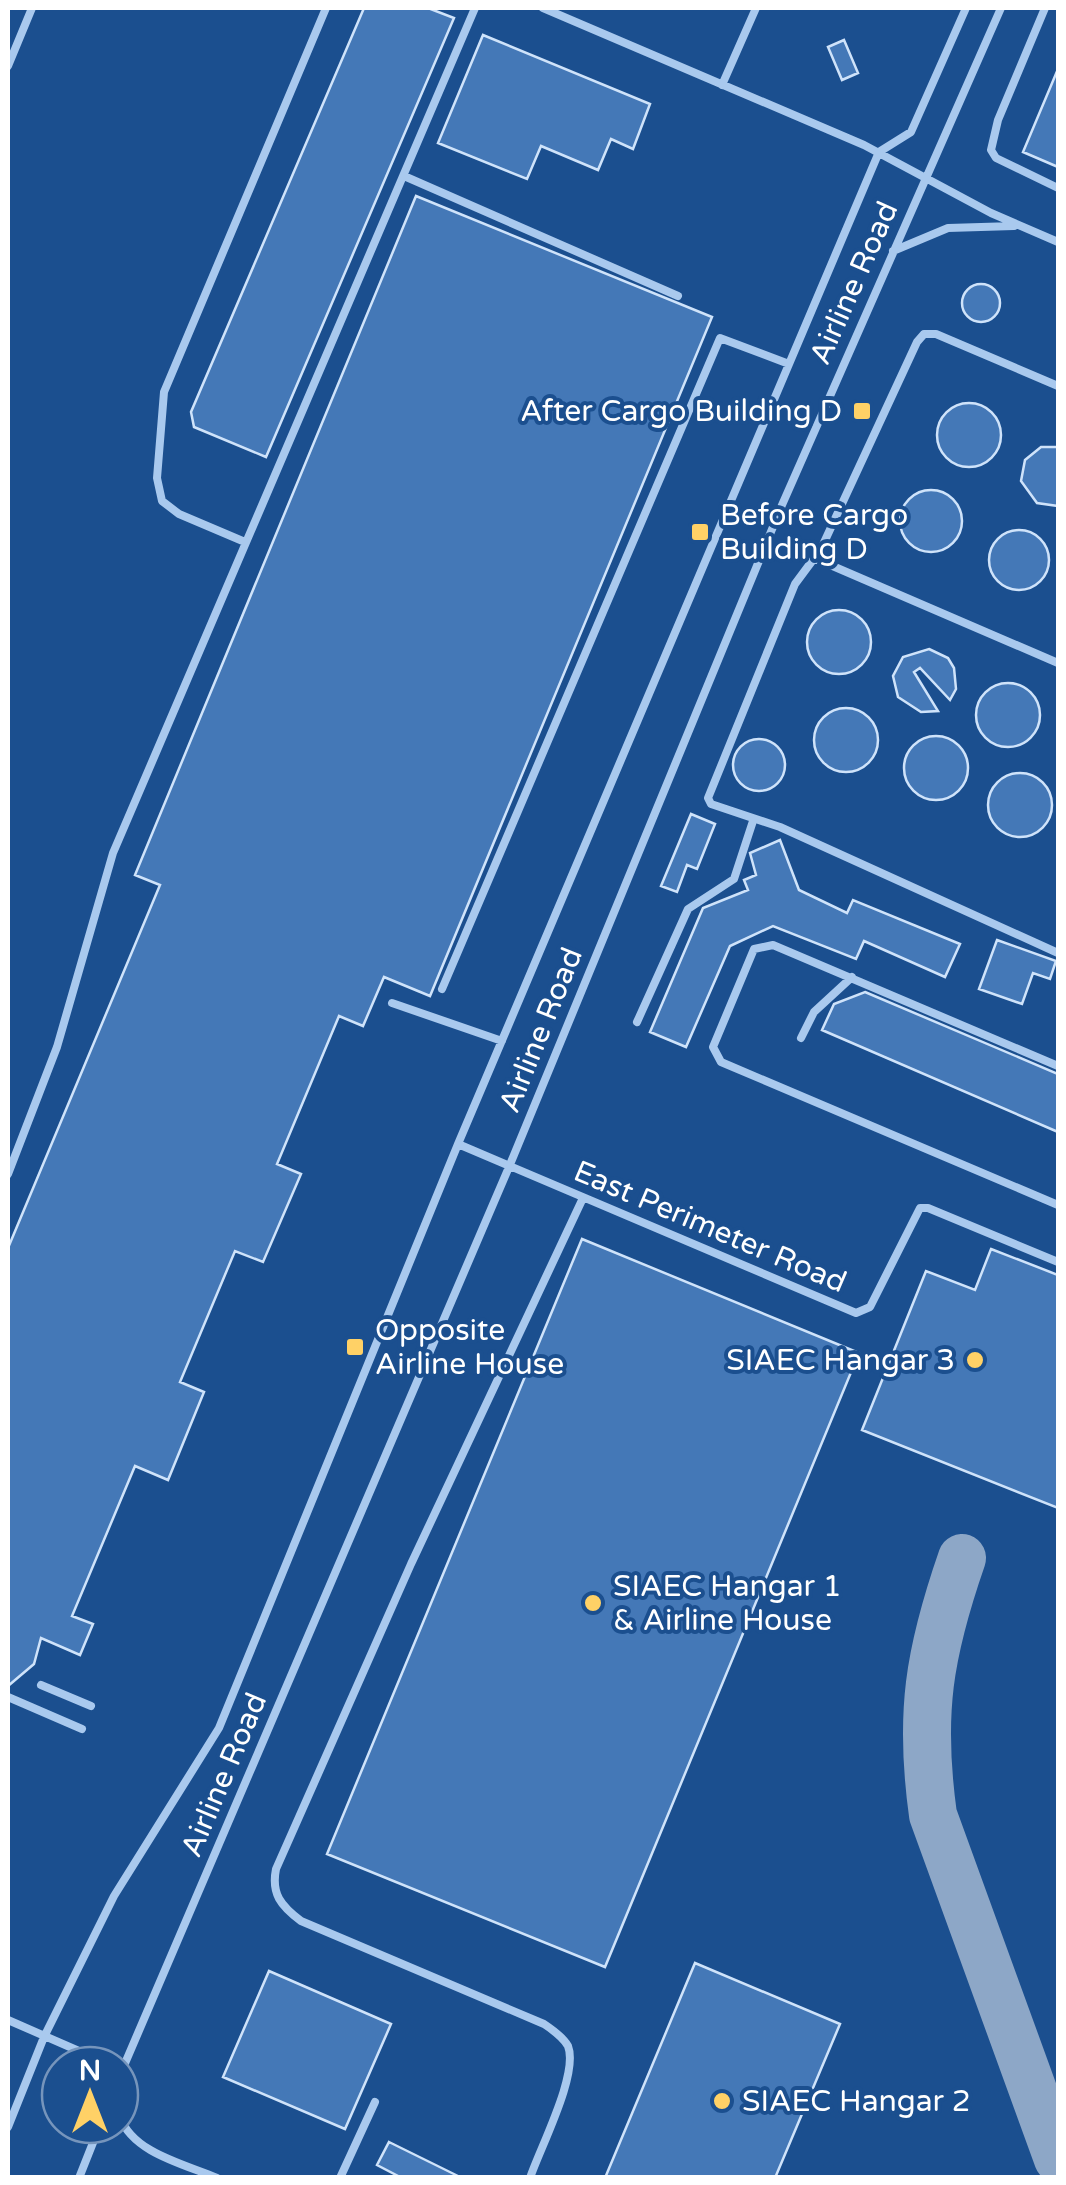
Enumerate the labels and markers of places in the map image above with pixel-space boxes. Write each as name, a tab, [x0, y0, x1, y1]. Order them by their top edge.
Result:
place label: After Cargo Building D	[520, 393, 842, 430]
marker: After Cargo Building D	[851, 400, 873, 422]
place label: Before Cargo Building D	[720, 497, 908, 568]
marker: Before Cargo Building D	[689, 521, 711, 543]
place label: Opposite Airline House	[375, 1312, 564, 1383]
marker: Opposite Airline House	[344, 1336, 366, 1358]
place label: SIAEC Hangar 3	[726, 1342, 955, 1379]
marker: SIAEC Hangar 3	[964, 1349, 986, 1371]
place label: SIAEC Hangar 1 & Airline House	[613, 1568, 842, 1639]
marker: SIAEC Hangar 1 & Airline House	[582, 1592, 604, 1614]
place label: SIAEC Hangar 2	[742, 2083, 971, 2120]
marker: SIAEC Hangar 2	[711, 2090, 733, 2112]

